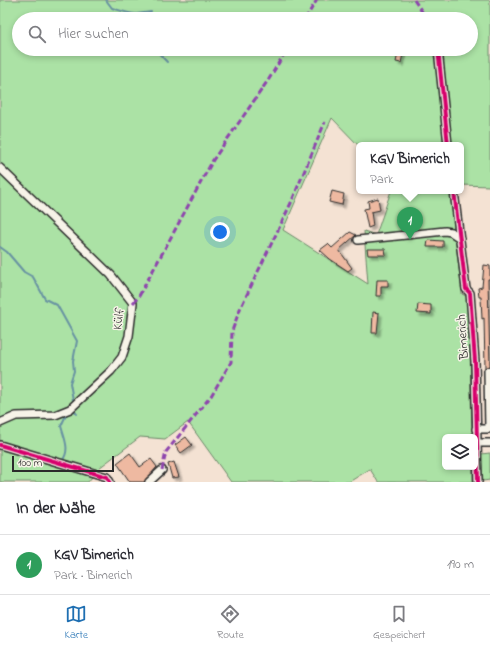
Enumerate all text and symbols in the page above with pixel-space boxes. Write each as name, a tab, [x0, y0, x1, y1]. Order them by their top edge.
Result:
search box	[12, 12, 478, 56]
icon: search	[26, 23, 48, 45]
text: Hier suchen	[58, 23, 129, 45]
popup	[356, 142, 464, 194]
text: KGV Bimerich	[370, 148, 450, 170]
text: Park	[370, 170, 394, 189]
pin: 1	[397, 207, 423, 240]
your location	[210, 222, 230, 242]
street label: Külf	[108, 306, 130, 331]
street label: Bimerich	[452, 314, 474, 361]
map controls	[442, 434, 478, 470]
button: layers	[442, 434, 478, 470]
scale bar	[12, 454, 114, 473]
text: 100 m	[18, 455, 42, 471]
text: In der Nähe	[16, 496, 95, 521]
text: KGV Bimerich	[54, 544, 134, 566]
text: 1	[27, 555, 31, 574]
text: 190 m	[447, 555, 474, 574]
text: Park · Bimerich	[54, 566, 132, 585]
tab: Karte	[65, 603, 88, 643]
tab: Route	[217, 603, 244, 643]
tab: Gespeichert	[373, 603, 425, 643]

